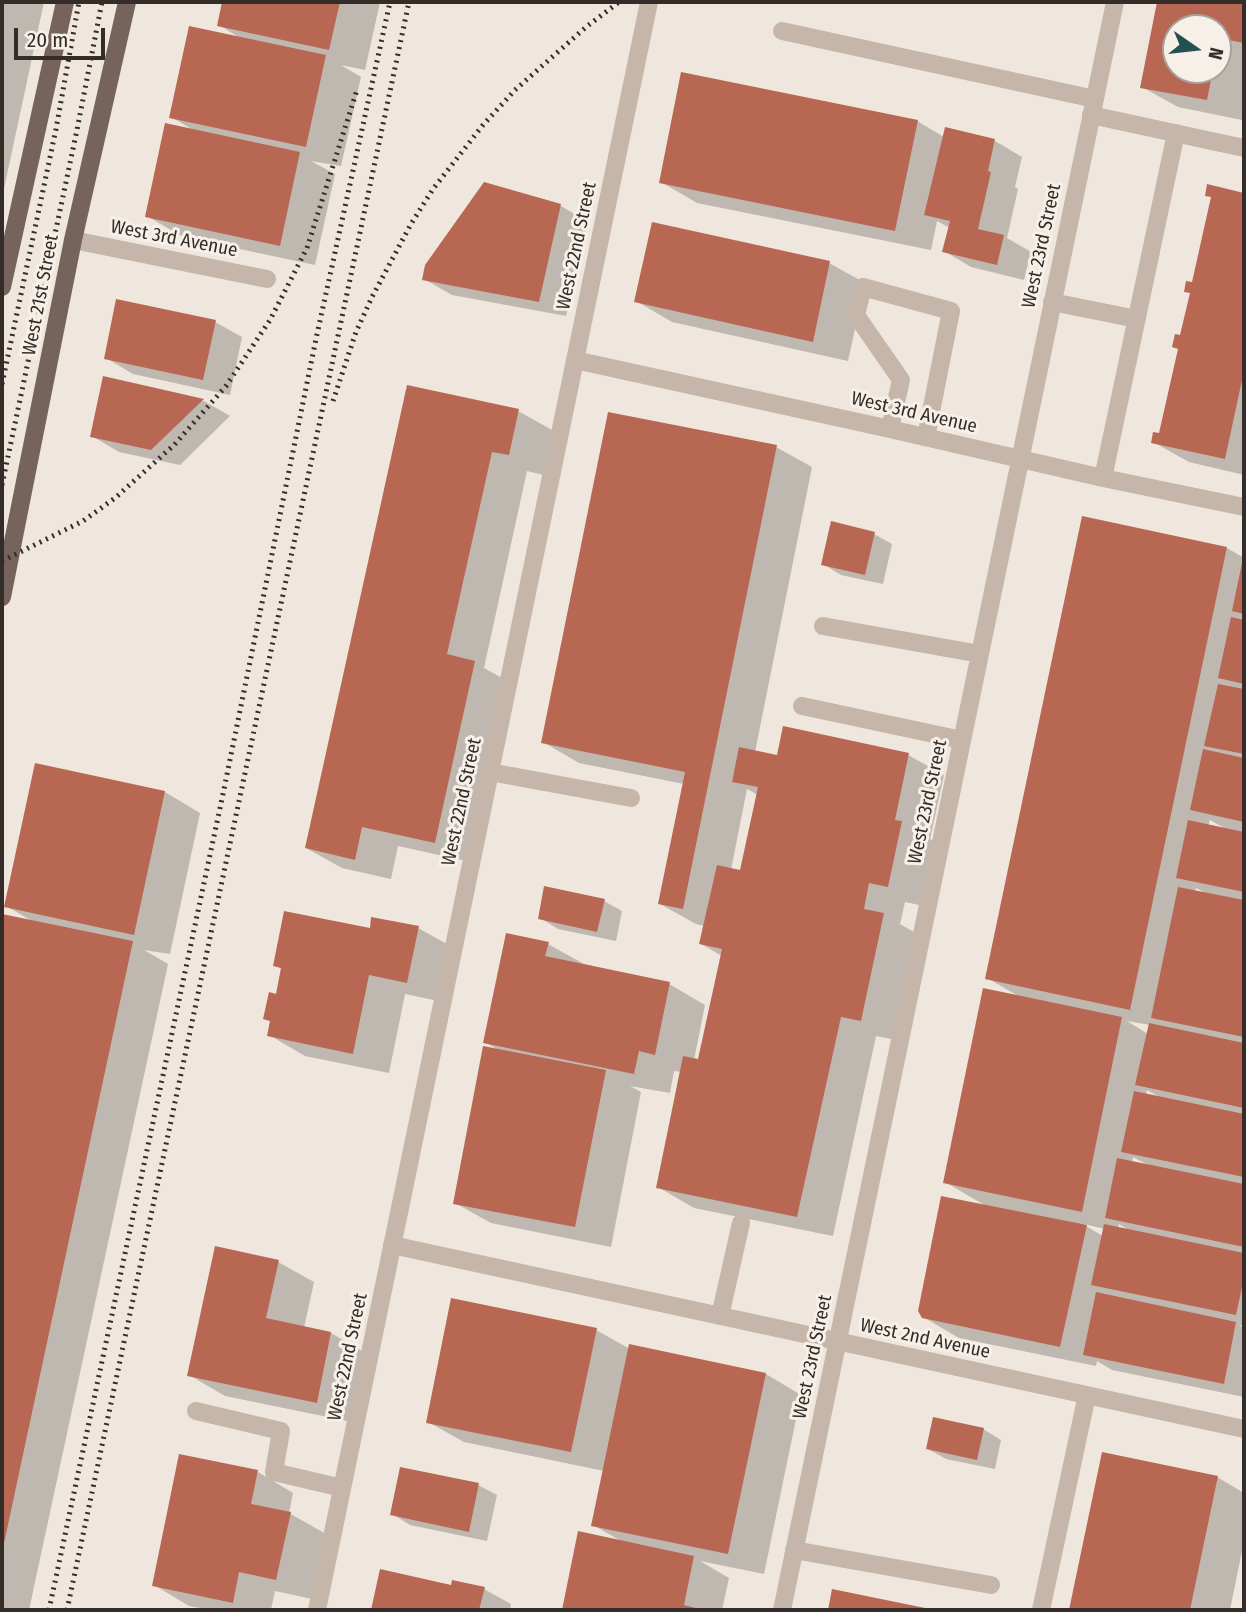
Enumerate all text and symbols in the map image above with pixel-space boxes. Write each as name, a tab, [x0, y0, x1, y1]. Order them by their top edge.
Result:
scale bar	[18, 14, 108, 58]
north arrow	[1162, 14, 1232, 84]
text: 20 m	[27, 27, 68, 53]
text: N	[1203, 45, 1228, 62]
street label: West 22nd Street	[552, 180, 602, 312]
street label: West 23rd Street	[1018, 182, 1066, 310]
street label: West 3rd Avenue	[109, 216, 239, 262]
street label: West 21st Street	[18, 232, 64, 358]
street label: West 3rd Avenue	[849, 387, 979, 439]
street label: West 22nd Street	[437, 736, 487, 868]
street label: West 23rd Street	[904, 738, 952, 866]
street label: West 22nd Street	[323, 1291, 373, 1423]
street label: West 23rd Street	[789, 1293, 837, 1421]
street label: West 2nd Avenue	[858, 1314, 992, 1364]

